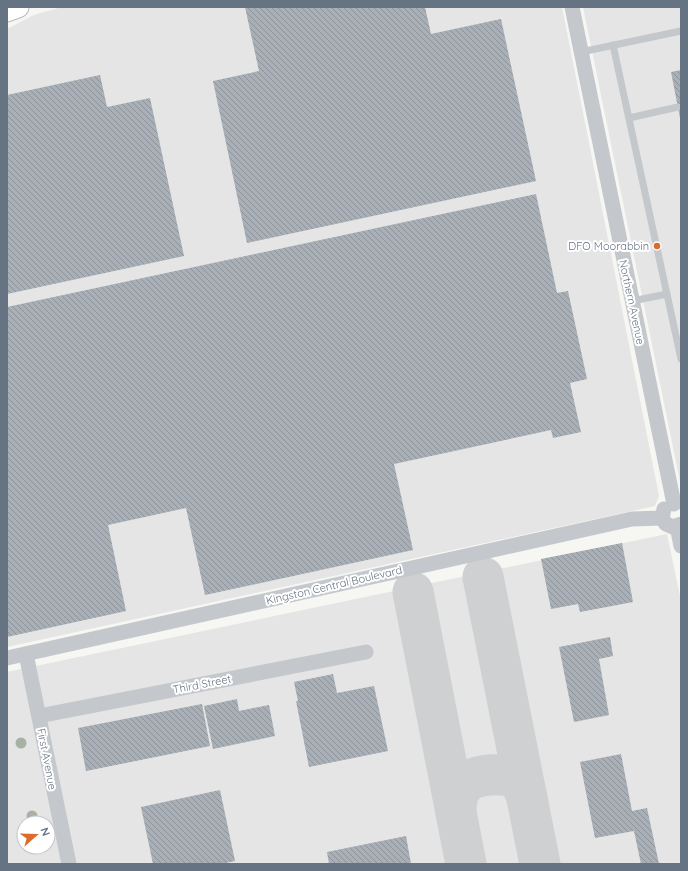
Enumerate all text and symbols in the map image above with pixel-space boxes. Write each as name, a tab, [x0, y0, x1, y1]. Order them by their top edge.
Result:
place label: DFO Moorabbin	[568, 239, 649, 253]
marker: DFO Moorabbin	[652, 241, 662, 251]
street label: Northern Avenue	[616, 258, 648, 346]
street label: Kingston Central Boulevard	[265, 563, 403, 607]
street label: Third Street	[172, 671, 233, 696]
street label: First Avenue	[34, 727, 60, 791]
north arrow	[16, 815, 56, 855]
text: N	[37, 825, 53, 838]

